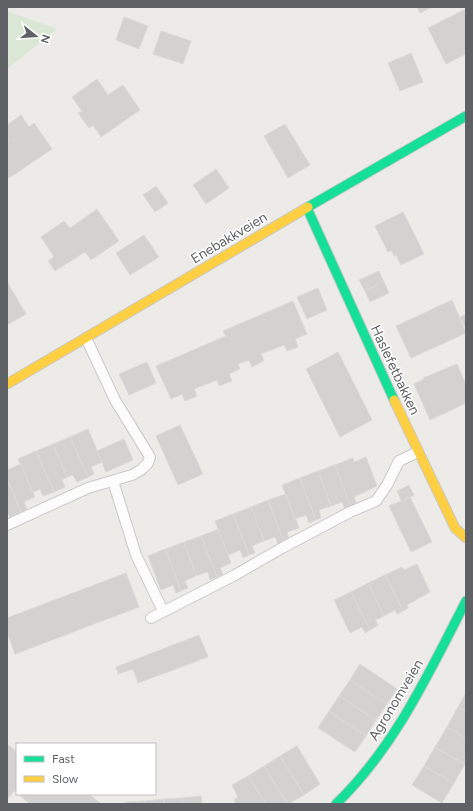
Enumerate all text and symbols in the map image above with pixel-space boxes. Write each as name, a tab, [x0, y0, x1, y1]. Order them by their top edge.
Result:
north arrow	[16, 16, 56, 56]
text: N	[38, 33, 53, 45]
street label: Enebakkveien	[188, 208, 270, 267]
street label: Haslefetbakken	[367, 322, 423, 418]
street label: Agronomveien	[365, 656, 427, 744]
legend	[16, 743, 156, 795]
text: Fast	[52, 752, 75, 766]
text: Slow	[52, 772, 79, 786]

